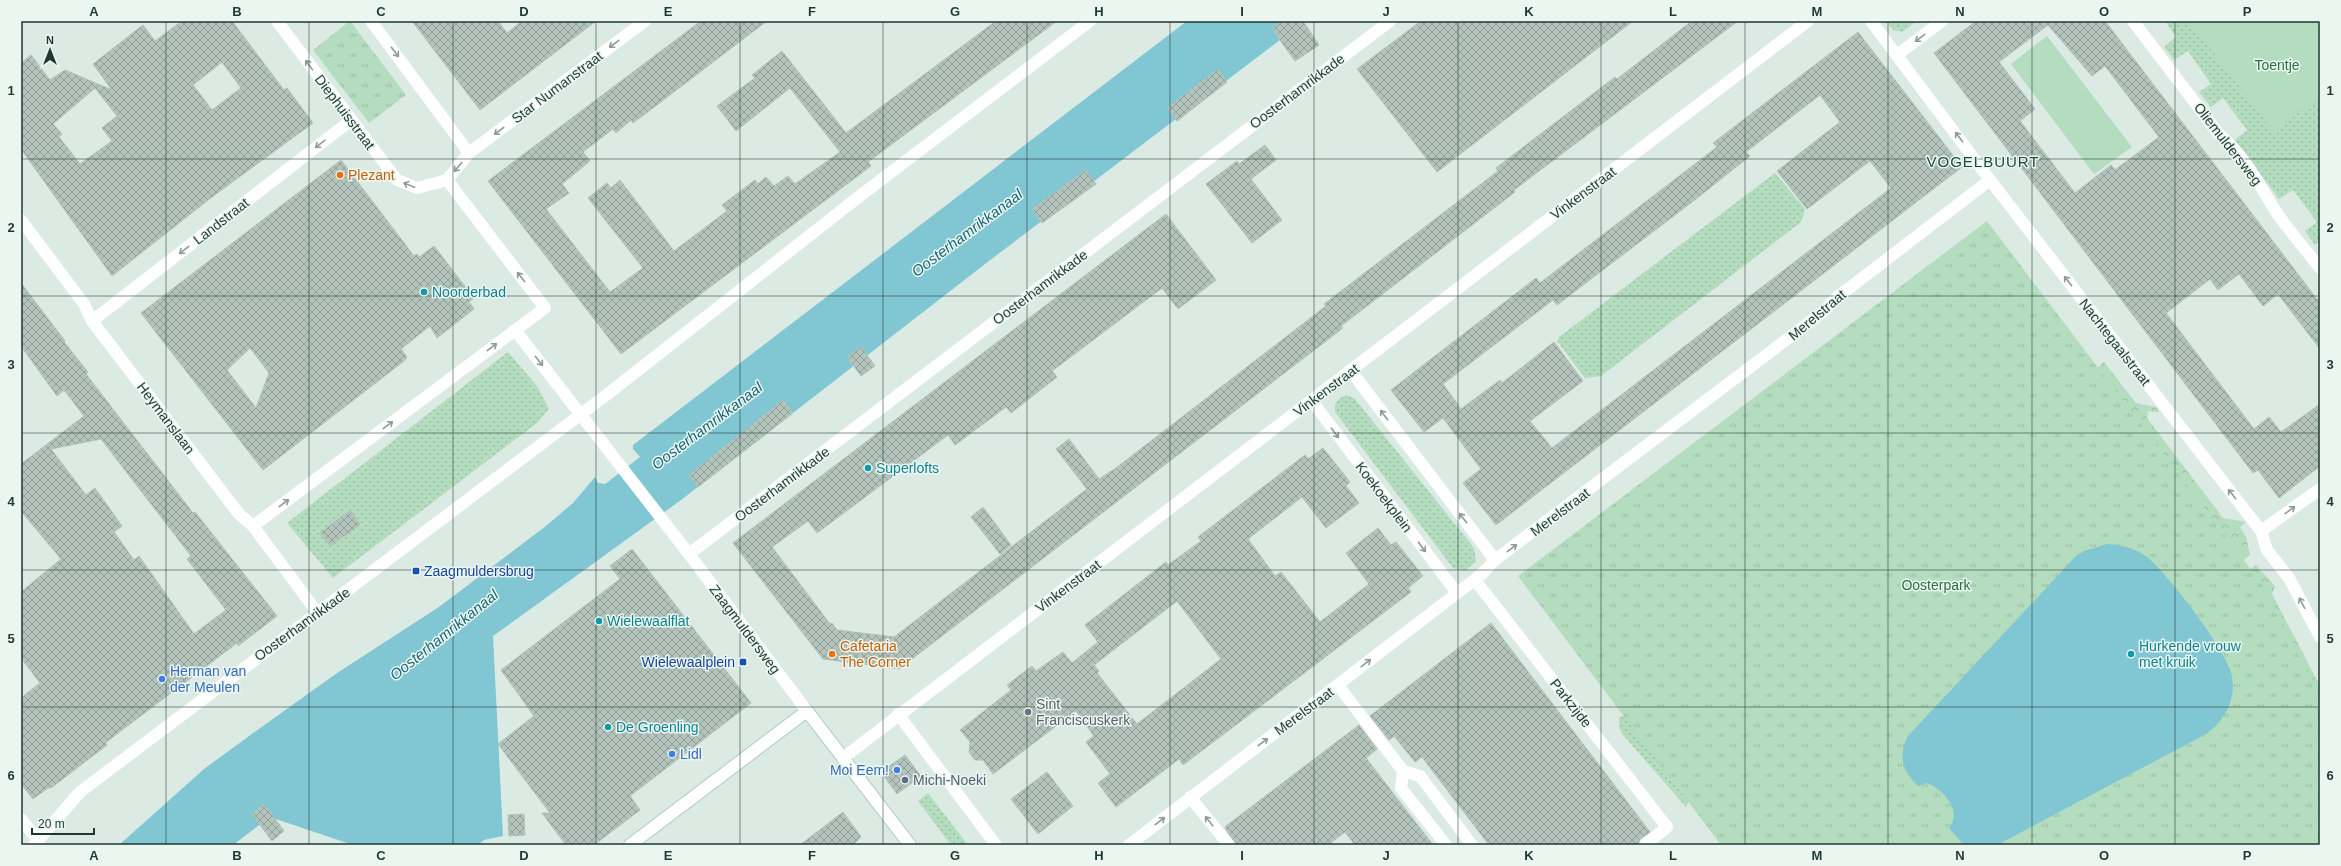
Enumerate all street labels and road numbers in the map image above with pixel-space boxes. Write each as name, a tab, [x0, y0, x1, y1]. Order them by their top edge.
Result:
street label: Star Numanstraat	[508, 48, 606, 126]
street label: Oosterhamrikkade	[1247, 50, 1348, 132]
street label: Diephuisstraat	[312, 71, 378, 153]
street label: Oliemuldersweg	[2191, 100, 2265, 188]
street label: Vinkenstraat	[1547, 163, 1619, 223]
street label: Landstraat	[190, 194, 252, 248]
street label: Oosterhamrikkade	[990, 246, 1091, 328]
street label: Merelstraat	[1785, 286, 1849, 344]
street label: Nachtegaalstraat	[2076, 295, 2154, 389]
street label: Vinkenstraat	[1290, 360, 1362, 420]
street label: Heymanslaan	[134, 379, 198, 457]
street label: Oosterhamrikkade	[732, 443, 833, 525]
street label: Koekoekplein	[1352, 459, 1416, 535]
street label: Merelstraat	[1527, 484, 1593, 539]
street label: Vinkenstraat	[1032, 556, 1104, 616]
street label: Zaagmuldersweg	[706, 581, 784, 677]
street label: Oosterhamrikkade	[251, 584, 353, 664]
street label: Parkzijde	[1547, 675, 1595, 731]
street label: Merelstraat	[1271, 683, 1337, 738]

